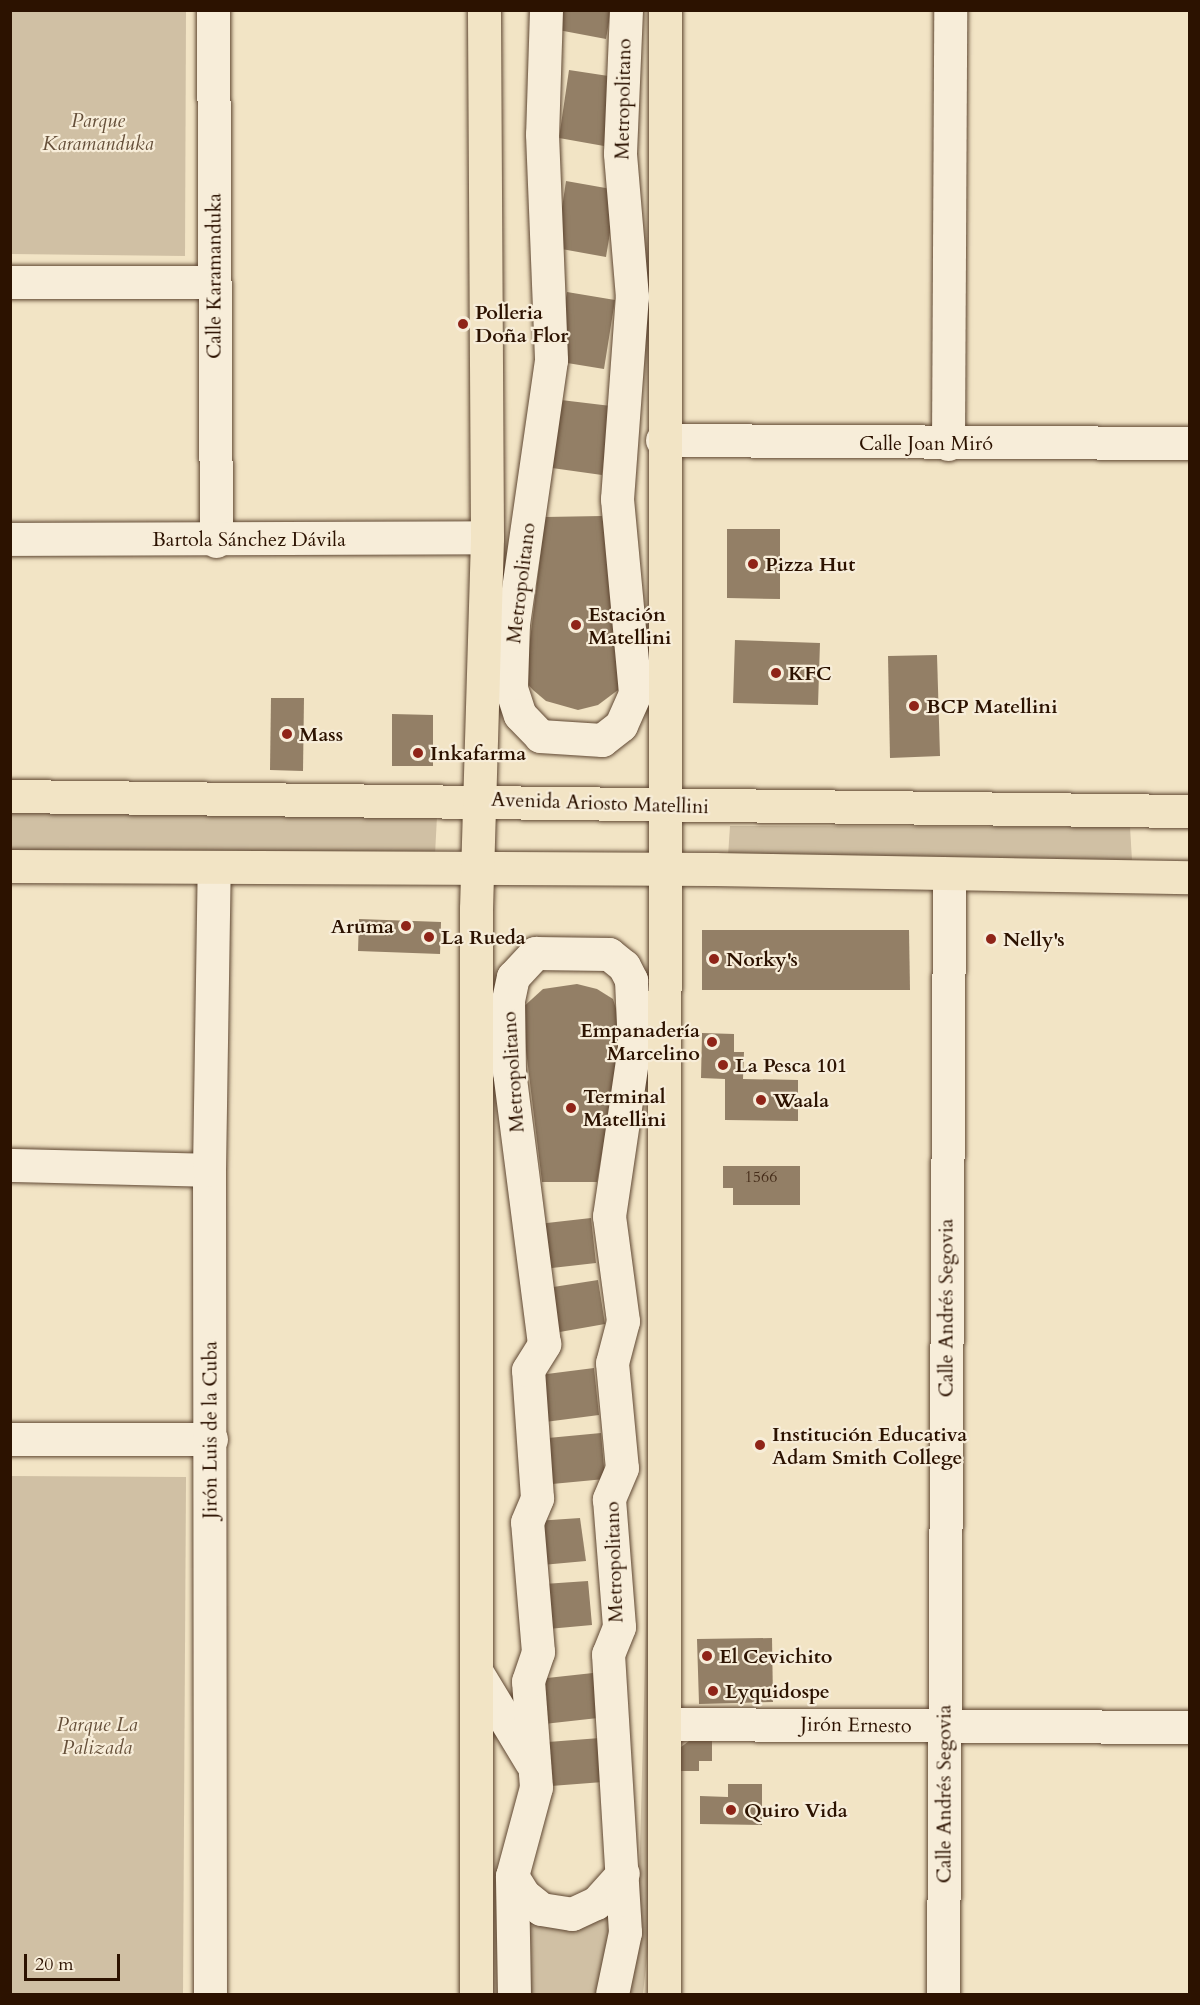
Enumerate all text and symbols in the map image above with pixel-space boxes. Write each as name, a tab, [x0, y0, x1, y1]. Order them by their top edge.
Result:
street label: Metropolitano	[610, 38, 636, 160]
park label: Parque Karamanduka	[42, 109, 154, 156]
street label: Calle Karamanduka	[202, 193, 226, 359]
place label: Polleria Doña Flor	[475, 300, 568, 347]
marker: Polleria Doña Flor	[456, 317, 470, 331]
street label: Calle Joan Miró	[859, 431, 993, 455]
street label: Metropolitano	[502, 521, 540, 645]
street label: Bartola Sánchez Dávila	[152, 527, 346, 551]
place label: Pizza Hut	[765, 552, 855, 576]
marker: Pizza Hut	[746, 557, 760, 571]
place label: Estación Matellini	[588, 602, 671, 649]
marker: Estación Matellini	[569, 618, 583, 632]
place label: KFC	[788, 661, 832, 685]
marker: KFC	[769, 666, 783, 680]
place label: BCP Matellini	[926, 694, 1057, 718]
marker: BCP Matellini	[907, 699, 921, 713]
place label: Mass	[299, 722, 343, 746]
marker: Mass	[280, 727, 294, 741]
place label: Inkafarma	[430, 741, 526, 765]
marker: Inkafarma	[411, 746, 425, 760]
street label: Avenida Ariosto Matellini	[491, 787, 709, 819]
place label: Aruma	[331, 914, 394, 938]
marker: Aruma	[399, 919, 413, 933]
place label: La Rueda	[441, 925, 526, 949]
place label: Nelly's	[1003, 927, 1065, 951]
marker: La Rueda	[422, 930, 436, 944]
marker: Nelly's	[984, 932, 998, 946]
place label: Norky's	[726, 947, 798, 971]
marker: Norky's	[707, 952, 721, 966]
street label: Metropolitano	[497, 1010, 529, 1134]
place label: Empanadería Marcelino	[580, 1018, 700, 1065]
marker: Empanadería Marcelino	[705, 1035, 719, 1049]
place label: La Pesca 101	[735, 1053, 847, 1077]
marker: La Pesca 101	[716, 1058, 730, 1072]
place label: Terminal Matellini	[583, 1084, 666, 1131]
place label: Waala	[773, 1088, 829, 1112]
marker: Waala	[754, 1093, 768, 1107]
marker: Terminal Matellini	[564, 1101, 578, 1115]
house number: 1566	[745, 1167, 777, 1187]
street label: Calle Andrés Segovia	[934, 1219, 958, 1397]
street label: Jirón Luis de la Cuba	[198, 1341, 222, 1519]
place label: Institución Educativa Adam Smith College	[772, 1422, 967, 1469]
marker: Institución Educativa Adam Smith College	[753, 1438, 767, 1452]
street label: Metropolitano	[600, 1501, 628, 1623]
place label: El Cevichito	[719, 1644, 833, 1668]
marker: El Cevichito	[700, 1649, 714, 1663]
place label: Lyquidospe	[725, 1679, 830, 1703]
marker: Lyquidospe	[706, 1684, 720, 1698]
street label: Calle Andrés Segovia	[932, 1705, 956, 1883]
park label: Parque La Palizada	[56, 1712, 138, 1759]
street label: Jirón Ernesto	[800, 1712, 912, 1738]
place label: Quiro Vida	[744, 1798, 848, 1822]
marker: Quiro Vida	[722, 1801, 740, 1819]
scale bar	[27, 1942, 123, 1980]
text: 20 m	[35, 1952, 74, 1977]

